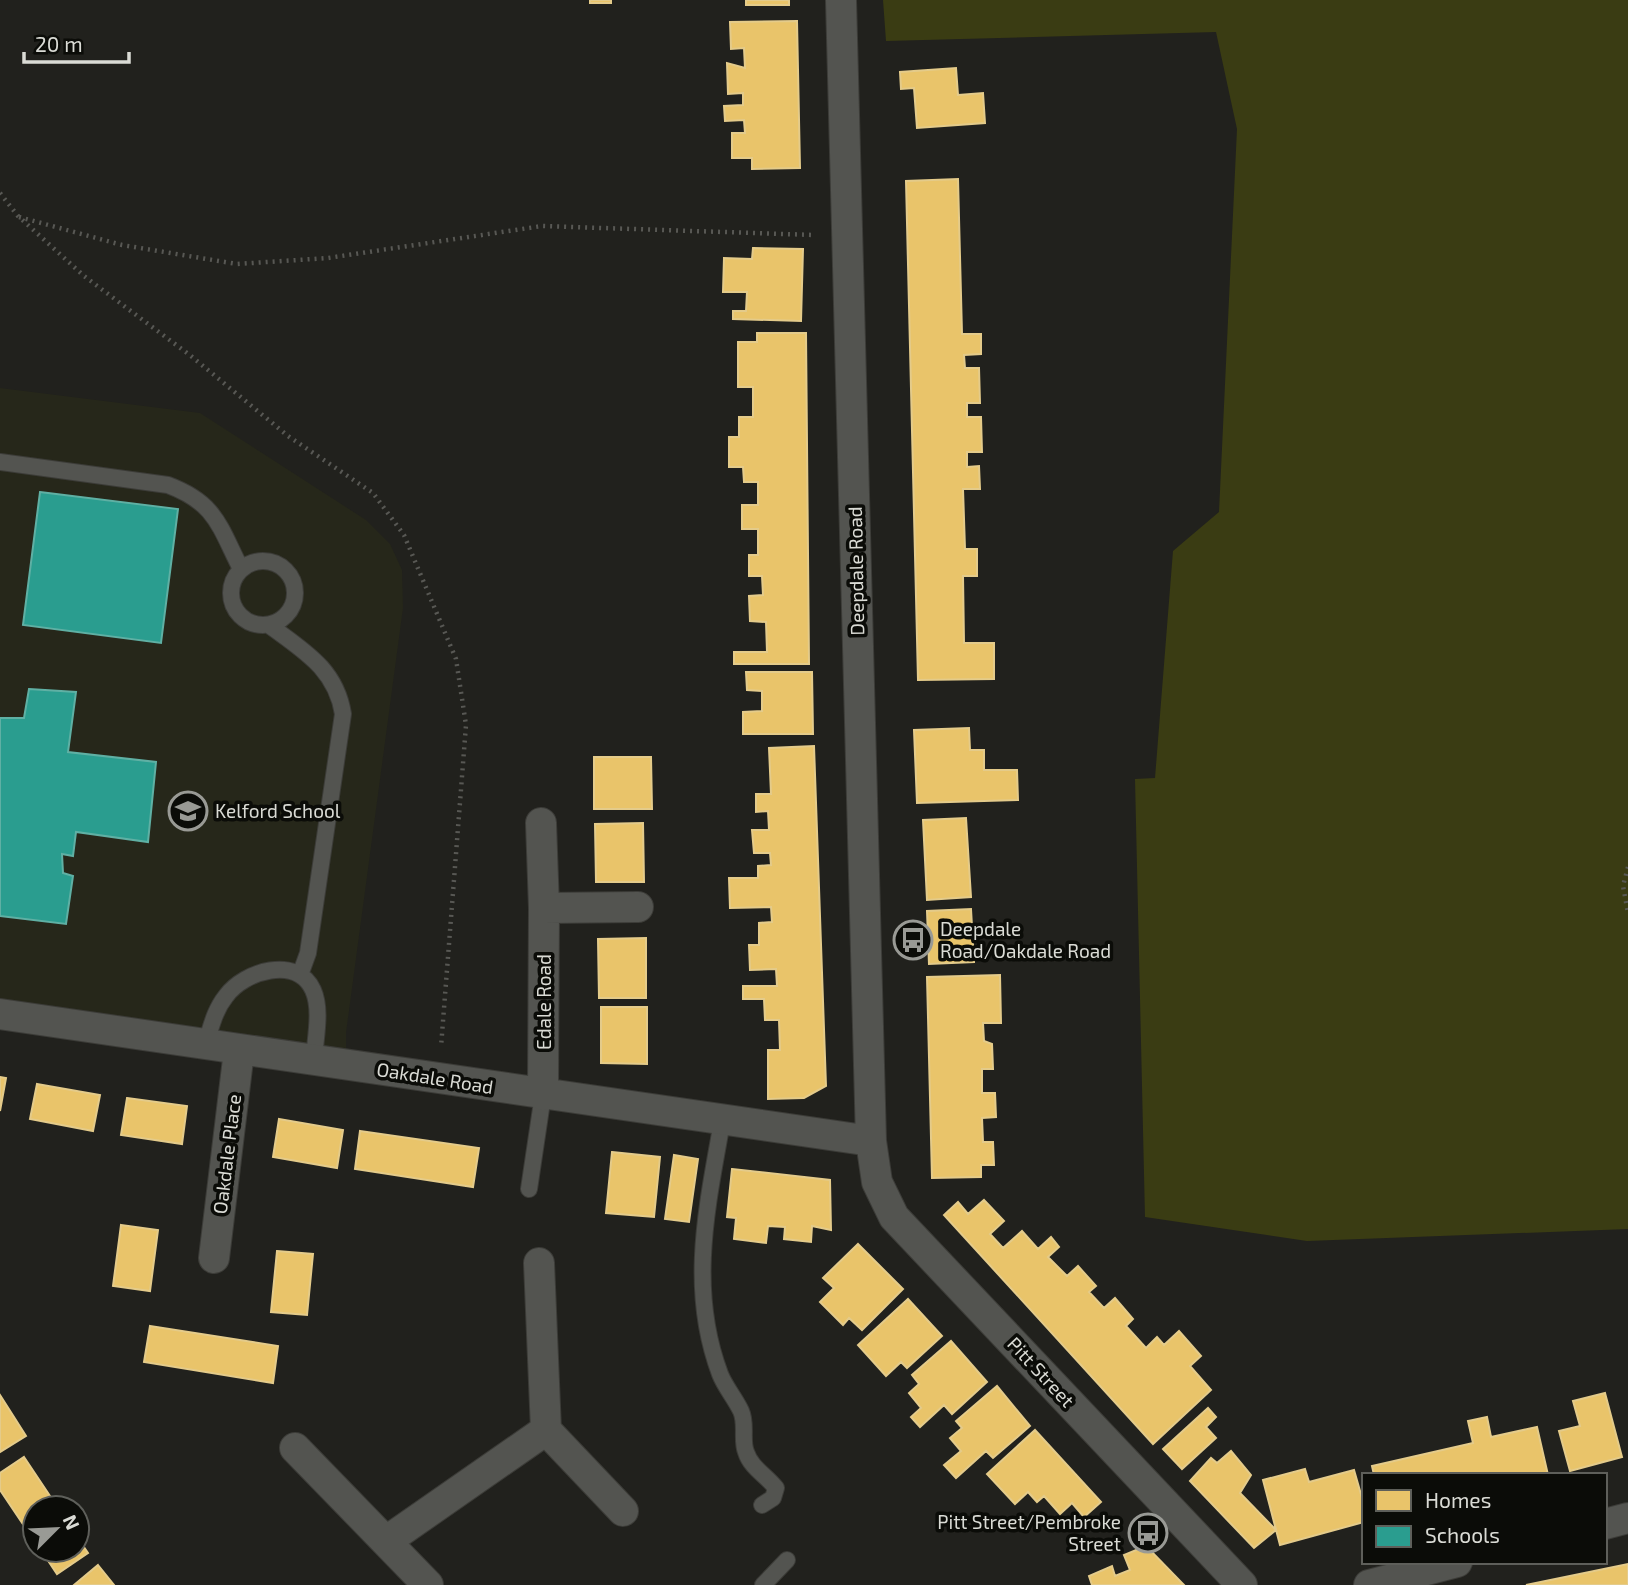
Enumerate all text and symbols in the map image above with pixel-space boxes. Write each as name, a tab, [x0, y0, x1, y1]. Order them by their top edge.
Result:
scale bar	[24, 21, 130, 65]
text: 20 m	[35, 31, 83, 56]
street label: Deepdale Road	[843, 506, 868, 636]
school or university icon: Kelford School	[167, 790, 209, 832]
place label: Kelford School	[215, 799, 341, 822]
place label: Deepdale Road/Oakdale Road	[940, 917, 1111, 962]
bus stop icon: Deepdale Road/Oakdale Road	[892, 919, 934, 961]
street label: Edale Road	[532, 954, 555, 1050]
street label: Oakdale Road	[375, 1057, 495, 1098]
street label: Oakdale Place	[208, 1093, 245, 1215]
street label: Pitt Street	[1003, 1332, 1080, 1411]
legend	[1362, 1473, 1607, 1564]
text: Homes	[1425, 1487, 1491, 1512]
north arrow	[21, 1494, 91, 1564]
place label: Pitt Street/Pembroke Street	[937, 1510, 1121, 1555]
text: N	[59, 1511, 85, 1533]
bus stop icon: Pitt Street/Pembroke Street	[1127, 1512, 1169, 1554]
text: Schools	[1425, 1522, 1500, 1547]

